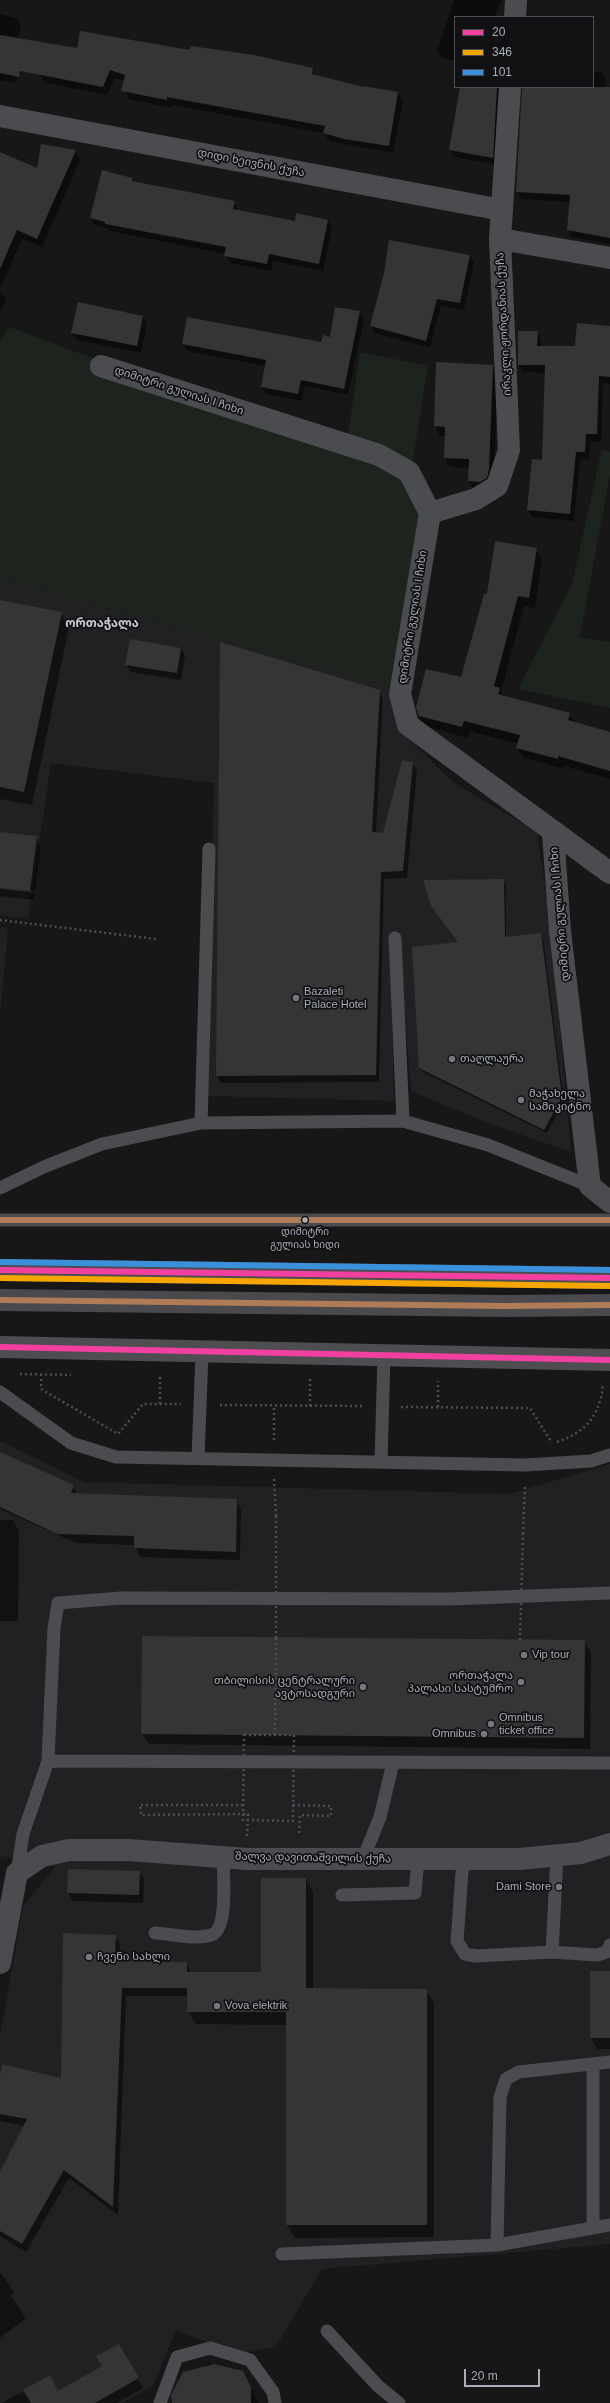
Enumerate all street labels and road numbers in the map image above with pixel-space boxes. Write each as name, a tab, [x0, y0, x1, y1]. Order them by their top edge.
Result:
street label: დიდი ხეივნის ქუჩა	[196, 146, 306, 180]
street label: ირაკლი ჟორდანიას ქუჩა	[494, 252, 514, 396]
street label: დიმიტრი გულიას I ჩიხი	[113, 364, 245, 418]
street label: დიმიტრი გულიას I ჩიხი	[396, 549, 430, 685]
street label: დიმიტრი გულიას I ჩიხი	[548, 846, 572, 982]
street label: შალვა დავითაშვილის ქუჩა	[235, 1850, 391, 1866]

